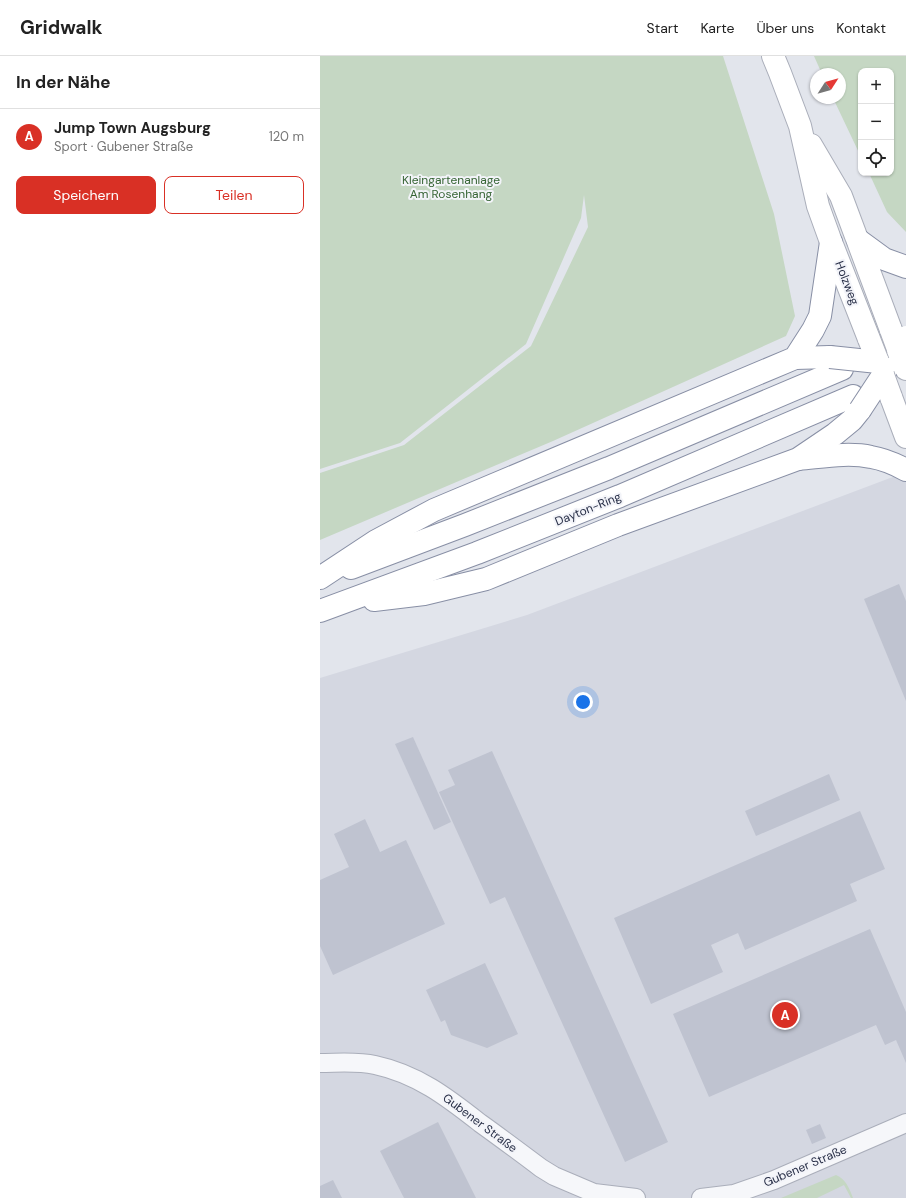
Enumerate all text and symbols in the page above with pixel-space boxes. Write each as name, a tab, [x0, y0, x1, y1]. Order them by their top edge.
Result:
text: Gridwalk	[20, 15, 102, 40]
text: Start	[647, 19, 678, 37]
text: Karte	[700, 19, 734, 37]
text: Über uns	[756, 19, 814, 37]
text: Kontakt	[836, 19, 886, 37]
north arrow	[810, 68, 846, 104]
map controls	[858, 68, 894, 176]
button: +	[858, 68, 894, 104]
text: In der Nähe	[16, 71, 111, 93]
button: −	[858, 104, 894, 140]
text: Jump Town Augsburg	[54, 118, 211, 138]
text: A	[24, 128, 34, 145]
text: 120 m	[269, 128, 304, 145]
text: Sport · Gubener Straße	[54, 138, 193, 155]
button: locate	[858, 140, 894, 176]
park label: Kleingartenanlage Am Rosenhang	[402, 172, 500, 202]
button: Speichern	[16, 176, 156, 214]
button: Teilen	[164, 176, 304, 214]
street label: Holzweg	[831, 259, 863, 308]
street label: Dayton-Ring	[553, 488, 624, 530]
your location	[573, 692, 593, 712]
pin: A	[772, 1000, 798, 1030]
street label: Gubener Straße	[440, 1090, 520, 1156]
street label: Gubener Straße	[761, 1141, 849, 1191]

